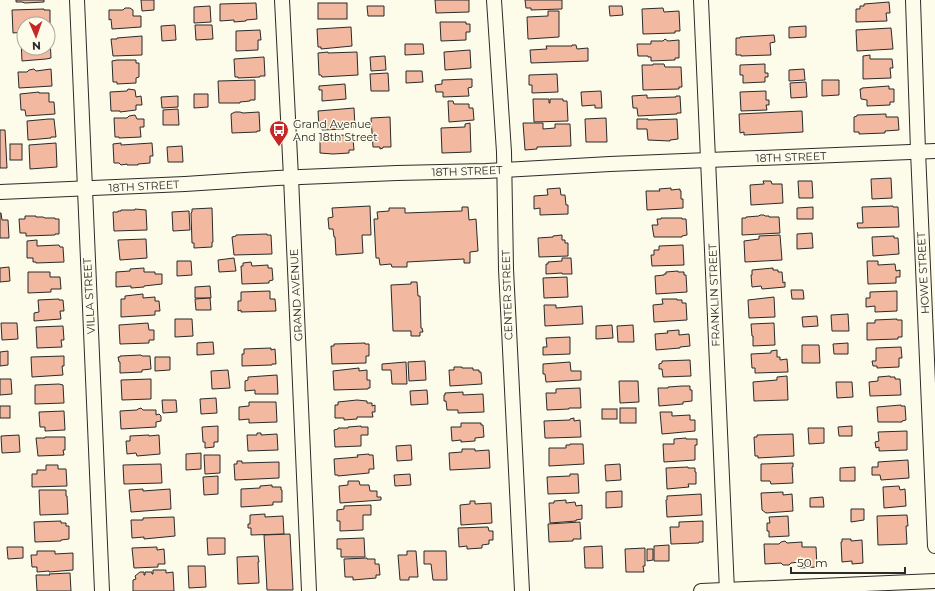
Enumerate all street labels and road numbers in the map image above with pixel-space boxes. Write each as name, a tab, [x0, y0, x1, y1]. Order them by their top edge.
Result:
street label: 18TH STREET	[755, 149, 827, 165]
street label: 18TH STREET	[431, 163, 503, 179]
street label: 18TH STREET	[108, 177, 180, 195]
street label: HOWE STREET	[914, 231, 932, 314]
street label: FRANKLIN STREET	[705, 243, 723, 347]
street label: GRAND AVENUE	[287, 248, 305, 342]
street label: CENTER STREET	[498, 249, 516, 340]
street label: VILLA STREET	[80, 257, 98, 335]

